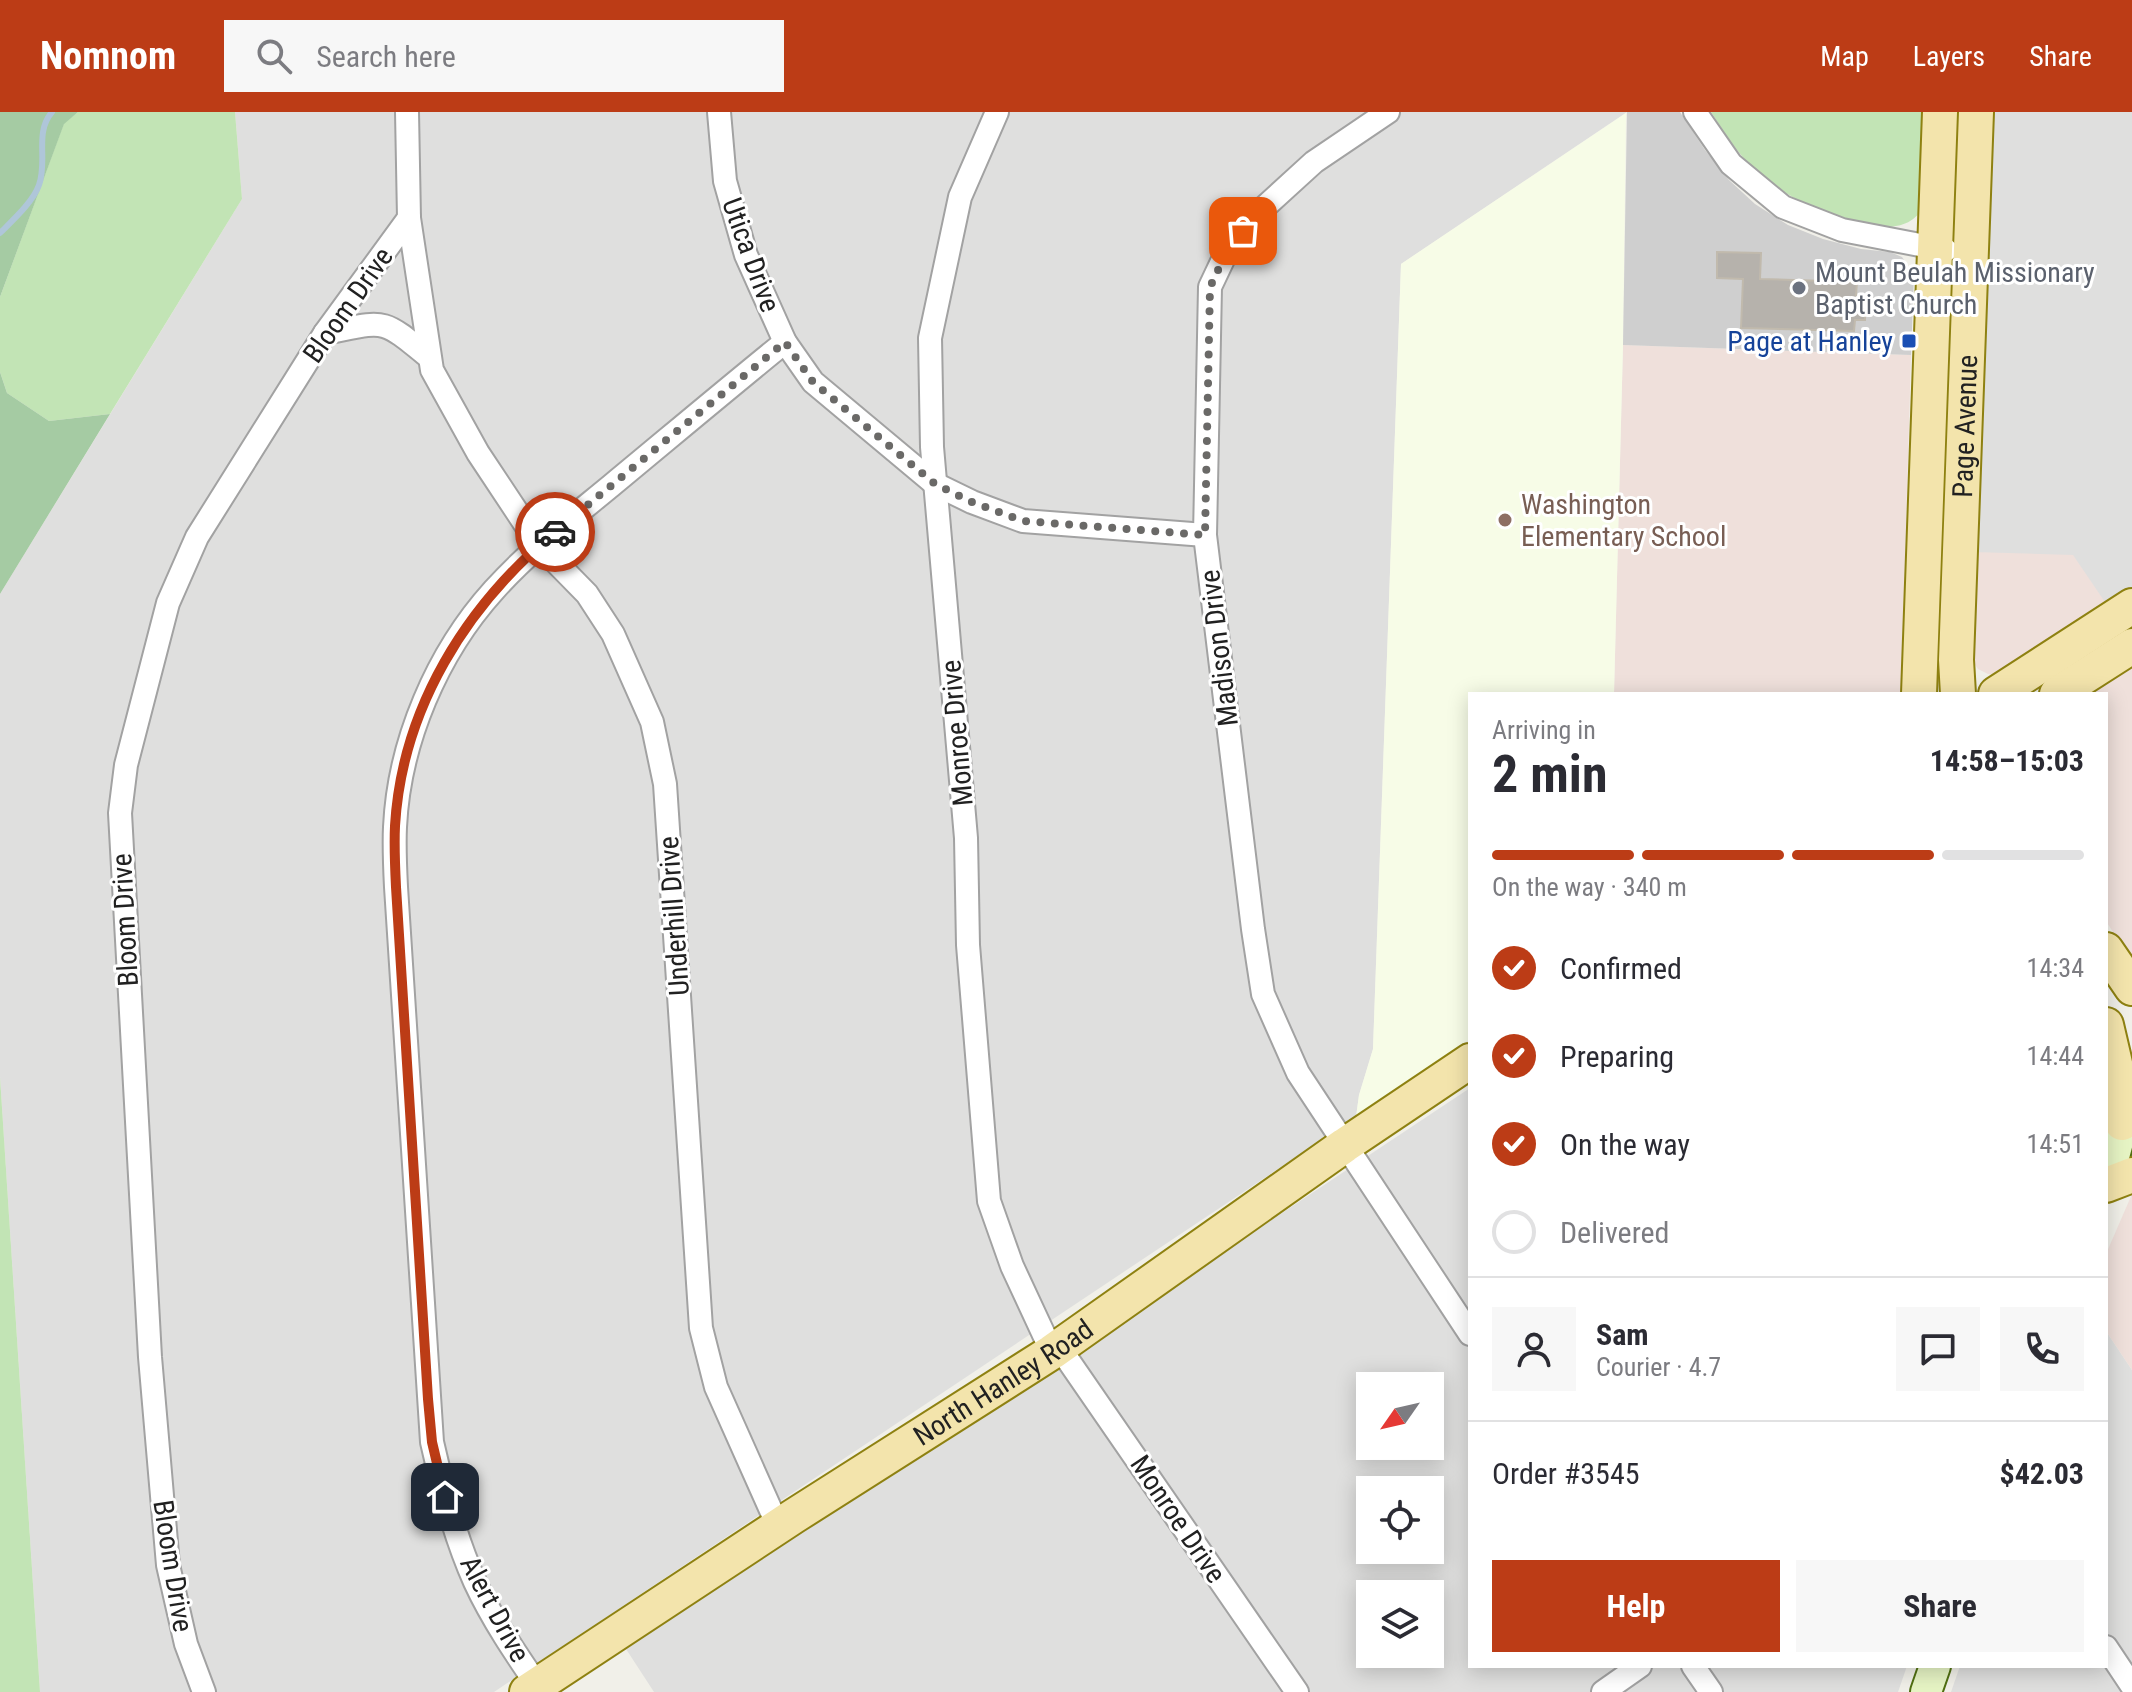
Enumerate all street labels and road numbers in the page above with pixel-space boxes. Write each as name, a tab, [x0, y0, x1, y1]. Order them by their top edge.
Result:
street label: Utica Drive	[715, 193, 787, 317]
street label: Bloom Drive	[296, 241, 400, 369]
street label: Page Avenue	[1945, 354, 1984, 498]
street label: Madison Drive	[1193, 568, 1245, 728]
street label: Monroe Drive	[934, 659, 980, 807]
street label: Underhill Drive	[652, 835, 696, 997]
street label: Bloom Drive	[105, 853, 145, 987]
street label: North Hanley Road	[907, 1312, 1099, 1452]
street label: Monroe Drive	[1123, 1449, 1233, 1589]
street label: Bloom Drive	[146, 1498, 200, 1634]
street label: Alert Drive	[453, 1550, 537, 1668]

